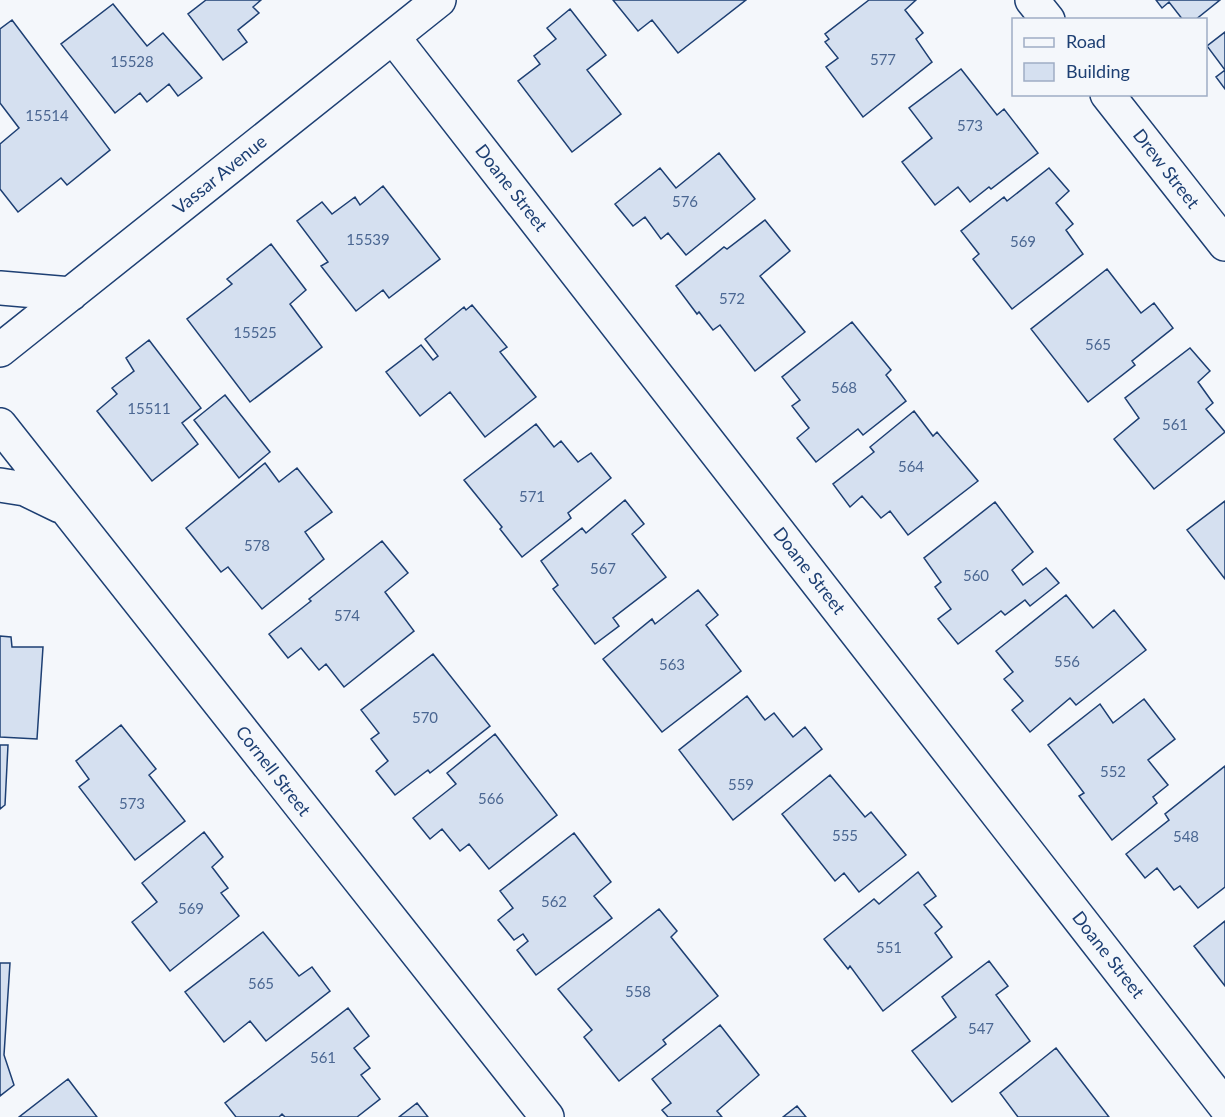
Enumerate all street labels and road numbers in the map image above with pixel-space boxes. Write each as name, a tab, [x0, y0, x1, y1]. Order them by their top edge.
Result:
street label: Drew Street	[1129, 124, 1205, 213]
street label: Vassar Avenue	[168, 130, 271, 219]
street label: Doane Street	[471, 140, 553, 236]
street label: Doane Street	[769, 523, 851, 619]
street label: Cornell Street	[232, 721, 316, 820]
street label: Doane Street	[1068, 907, 1150, 1003]

